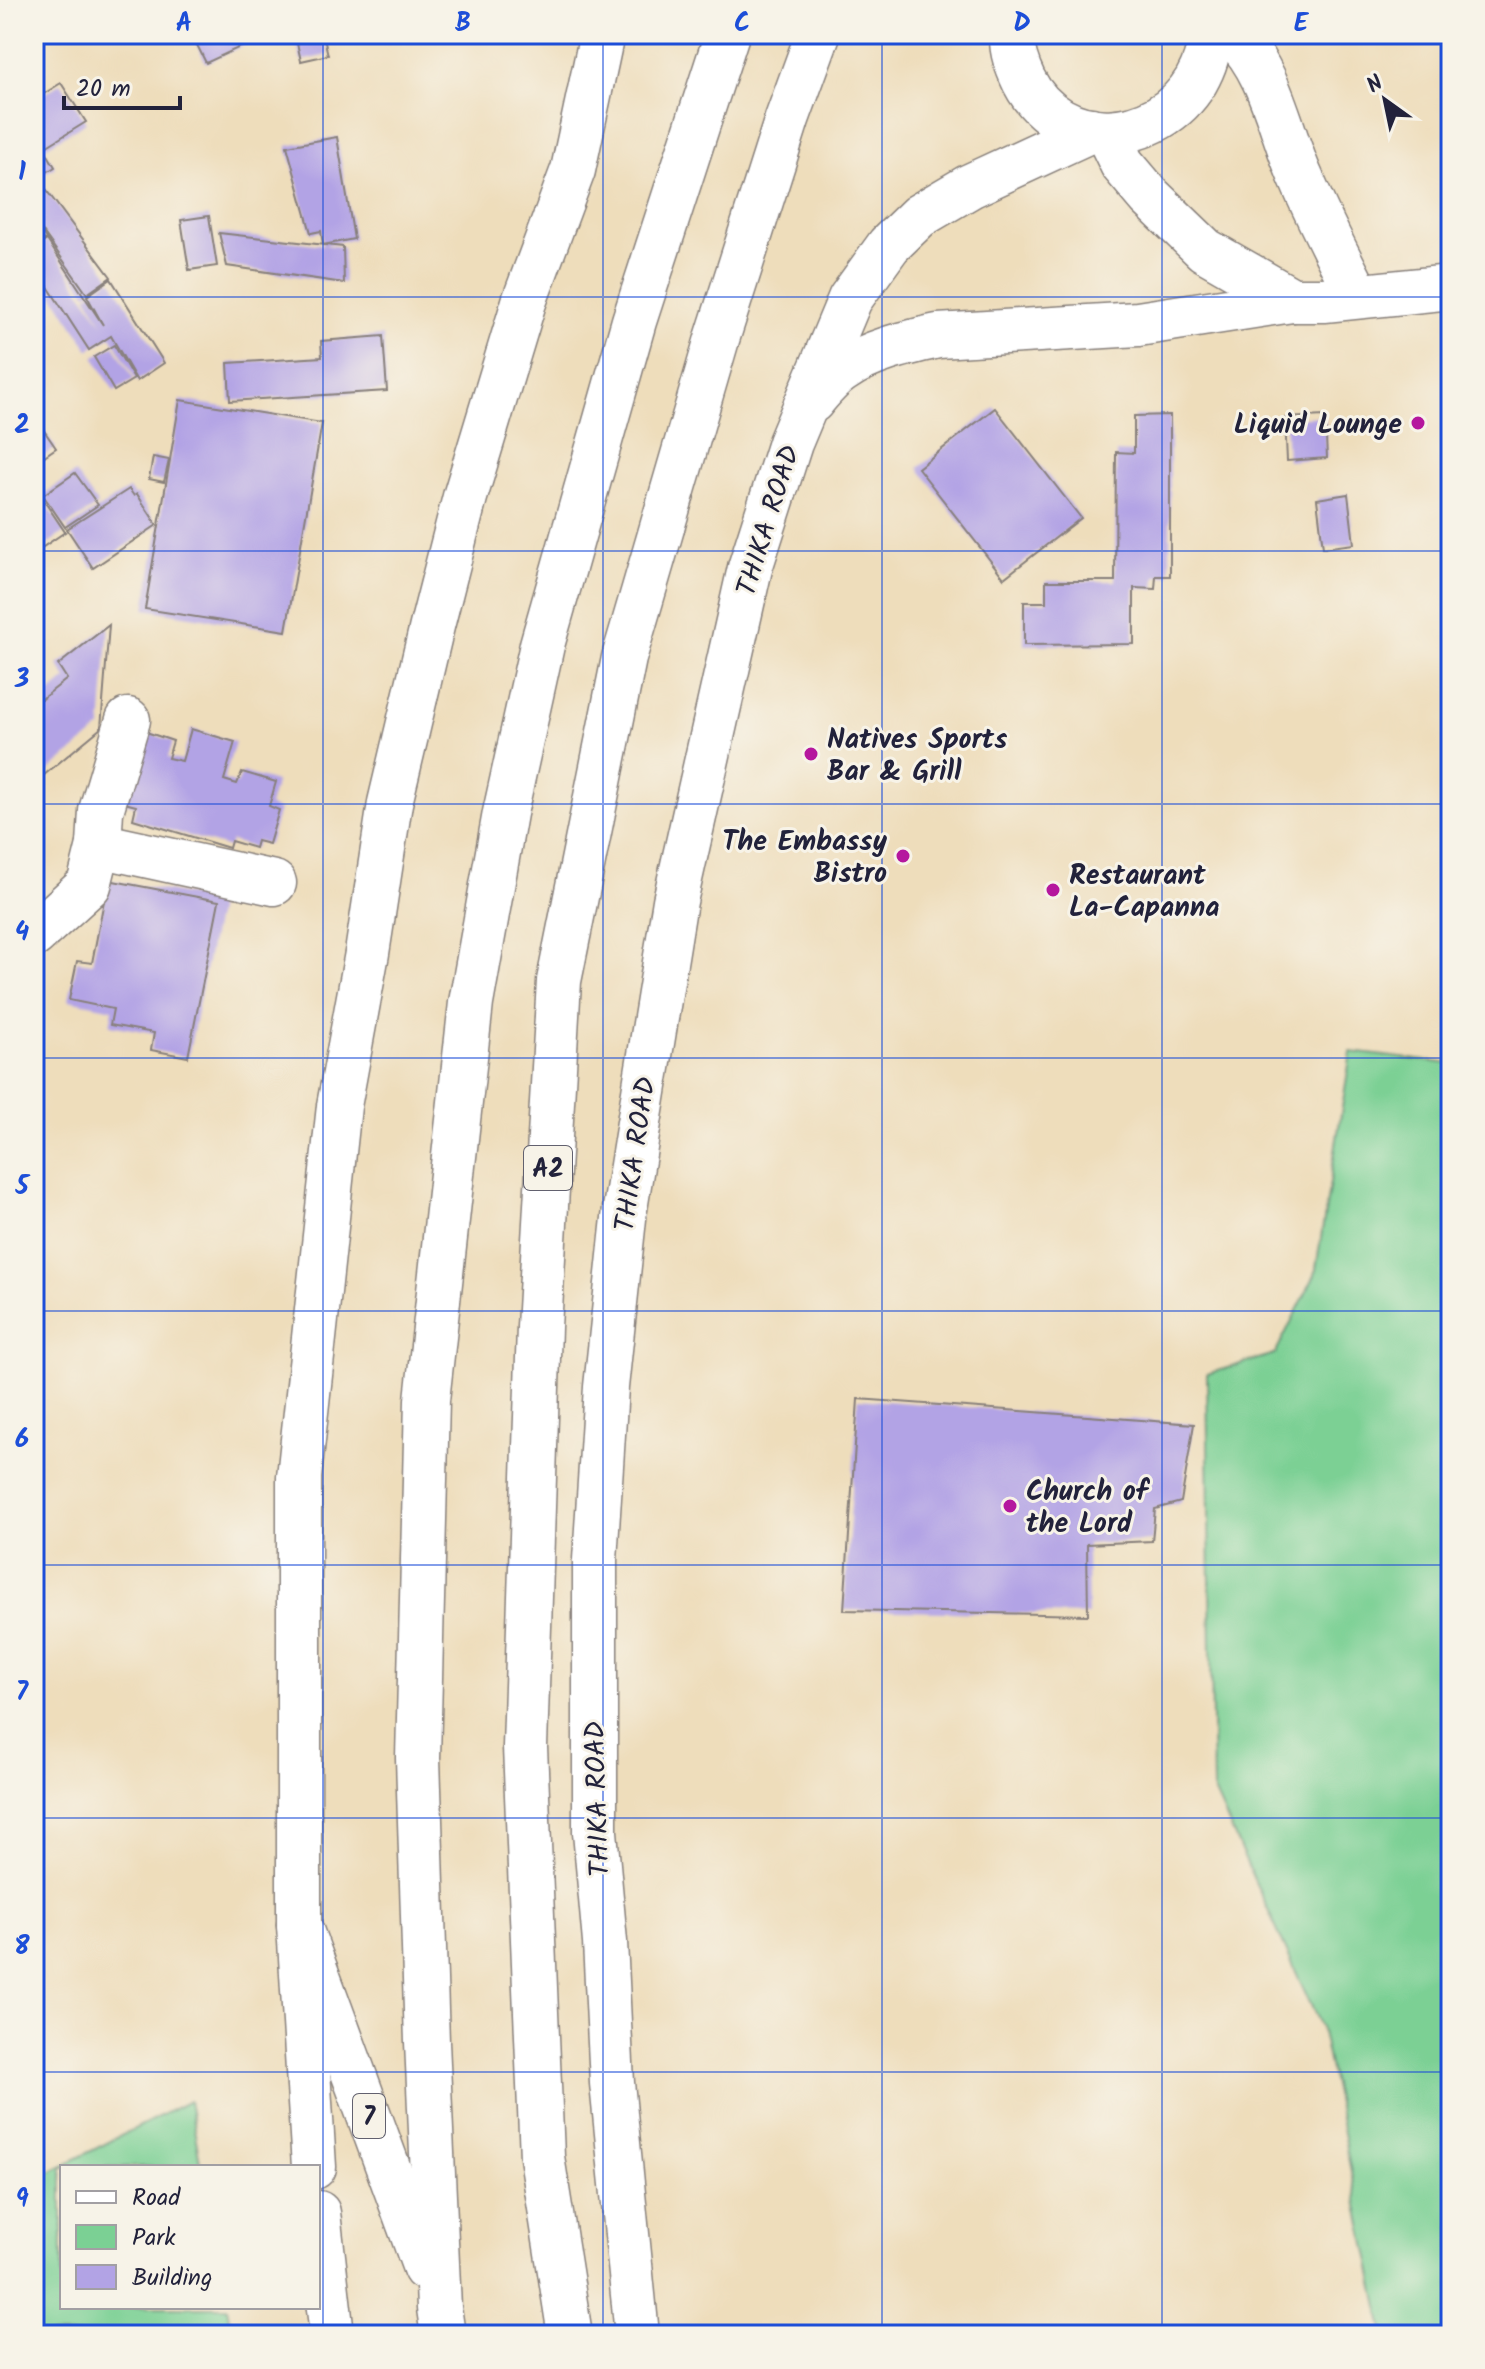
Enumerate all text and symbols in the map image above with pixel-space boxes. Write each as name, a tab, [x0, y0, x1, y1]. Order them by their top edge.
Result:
text: A	[176, 3, 192, 45]
text: B	[455, 3, 471, 45]
text: C	[734, 3, 750, 45]
text: D	[1013, 3, 1031, 45]
text: E	[1294, 3, 1310, 45]
scale bar	[64, 60, 180, 110]
north arrow	[1345, 60, 1425, 140]
text: N	[1360, 67, 1391, 104]
text: 20 m	[76, 70, 131, 109]
text: 1	[18, 152, 26, 194]
place label: Liquid Lounge	[1234, 403, 1402, 448]
text: 2	[14, 405, 30, 447]
marker: Liquid Lounge	[1409, 414, 1427, 432]
street label: THIKA ROAD	[725, 440, 814, 602]
text: 3	[14, 659, 29, 701]
place label: Natives Sports Bar & Grill	[827, 718, 1007, 795]
marker: Natives Sports Bar & Grill	[802, 745, 820, 763]
place label: The Embassy Bistro	[722, 820, 887, 897]
marker: The Embassy Bistro	[894, 847, 912, 865]
place label: Restaurant La-Capanna	[1069, 854, 1220, 931]
marker: Restaurant La-Capanna	[1044, 881, 1062, 899]
text: 4	[15, 912, 29, 954]
street label: THIKA ROAD	[603, 1074, 670, 1235]
road number: A2	[524, 1146, 572, 1190]
text: 5	[14, 1166, 30, 1208]
text: 6	[15, 1419, 29, 1461]
place label: Church of the Lord	[1026, 1470, 1151, 1547]
marker: Church of the Lord	[1001, 1497, 1019, 1515]
text: 7	[16, 1672, 29, 1714]
street label: THIKA ROAD	[573, 1720, 624, 1878]
text: 8	[14, 1926, 30, 1968]
road number: 7	[353, 2094, 385, 2138]
legend	[60, 2165, 320, 2309]
text: 9	[15, 2179, 29, 2221]
text: Road	[132, 2179, 181, 2218]
text: Park	[132, 2219, 176, 2258]
text: Building	[132, 2259, 212, 2298]

